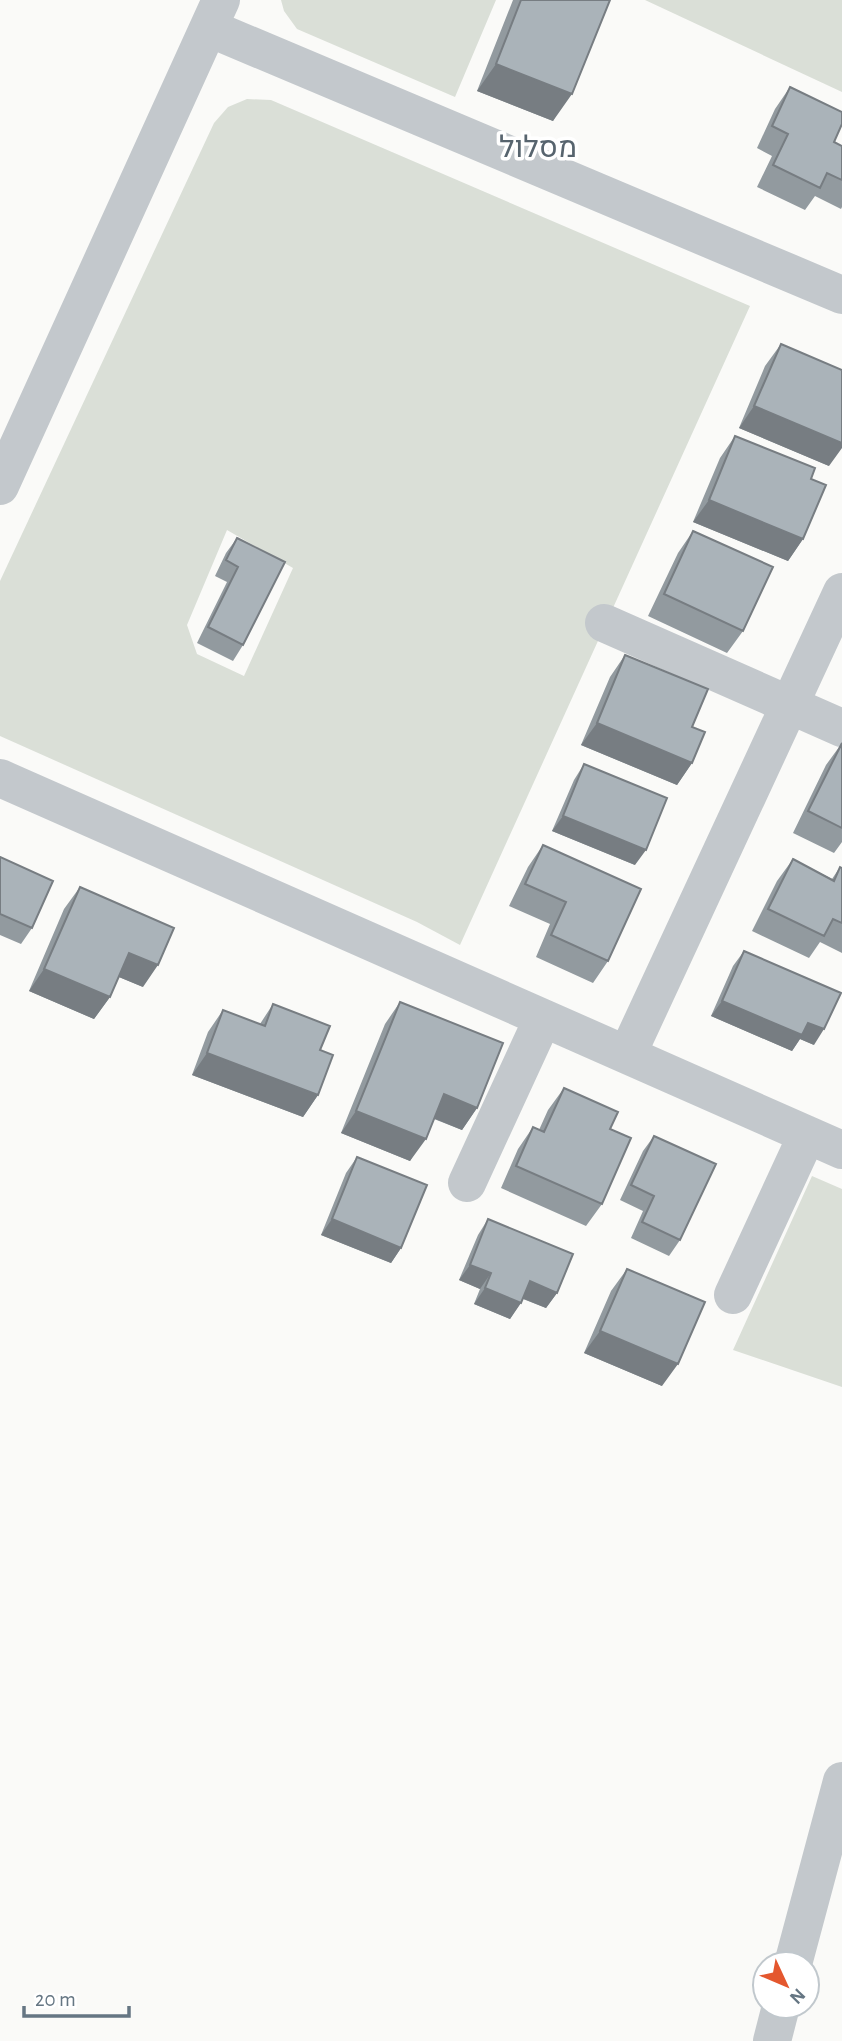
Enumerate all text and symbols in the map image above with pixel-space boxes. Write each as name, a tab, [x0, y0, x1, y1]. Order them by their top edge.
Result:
district label: מסלול	[499, 133, 577, 163]
north arrow	[751, 1950, 821, 2020]
scale bar	[24, 1974, 130, 2018]
text: N	[786, 1984, 809, 2007]
text: 20 m	[35, 1989, 76, 2010]

